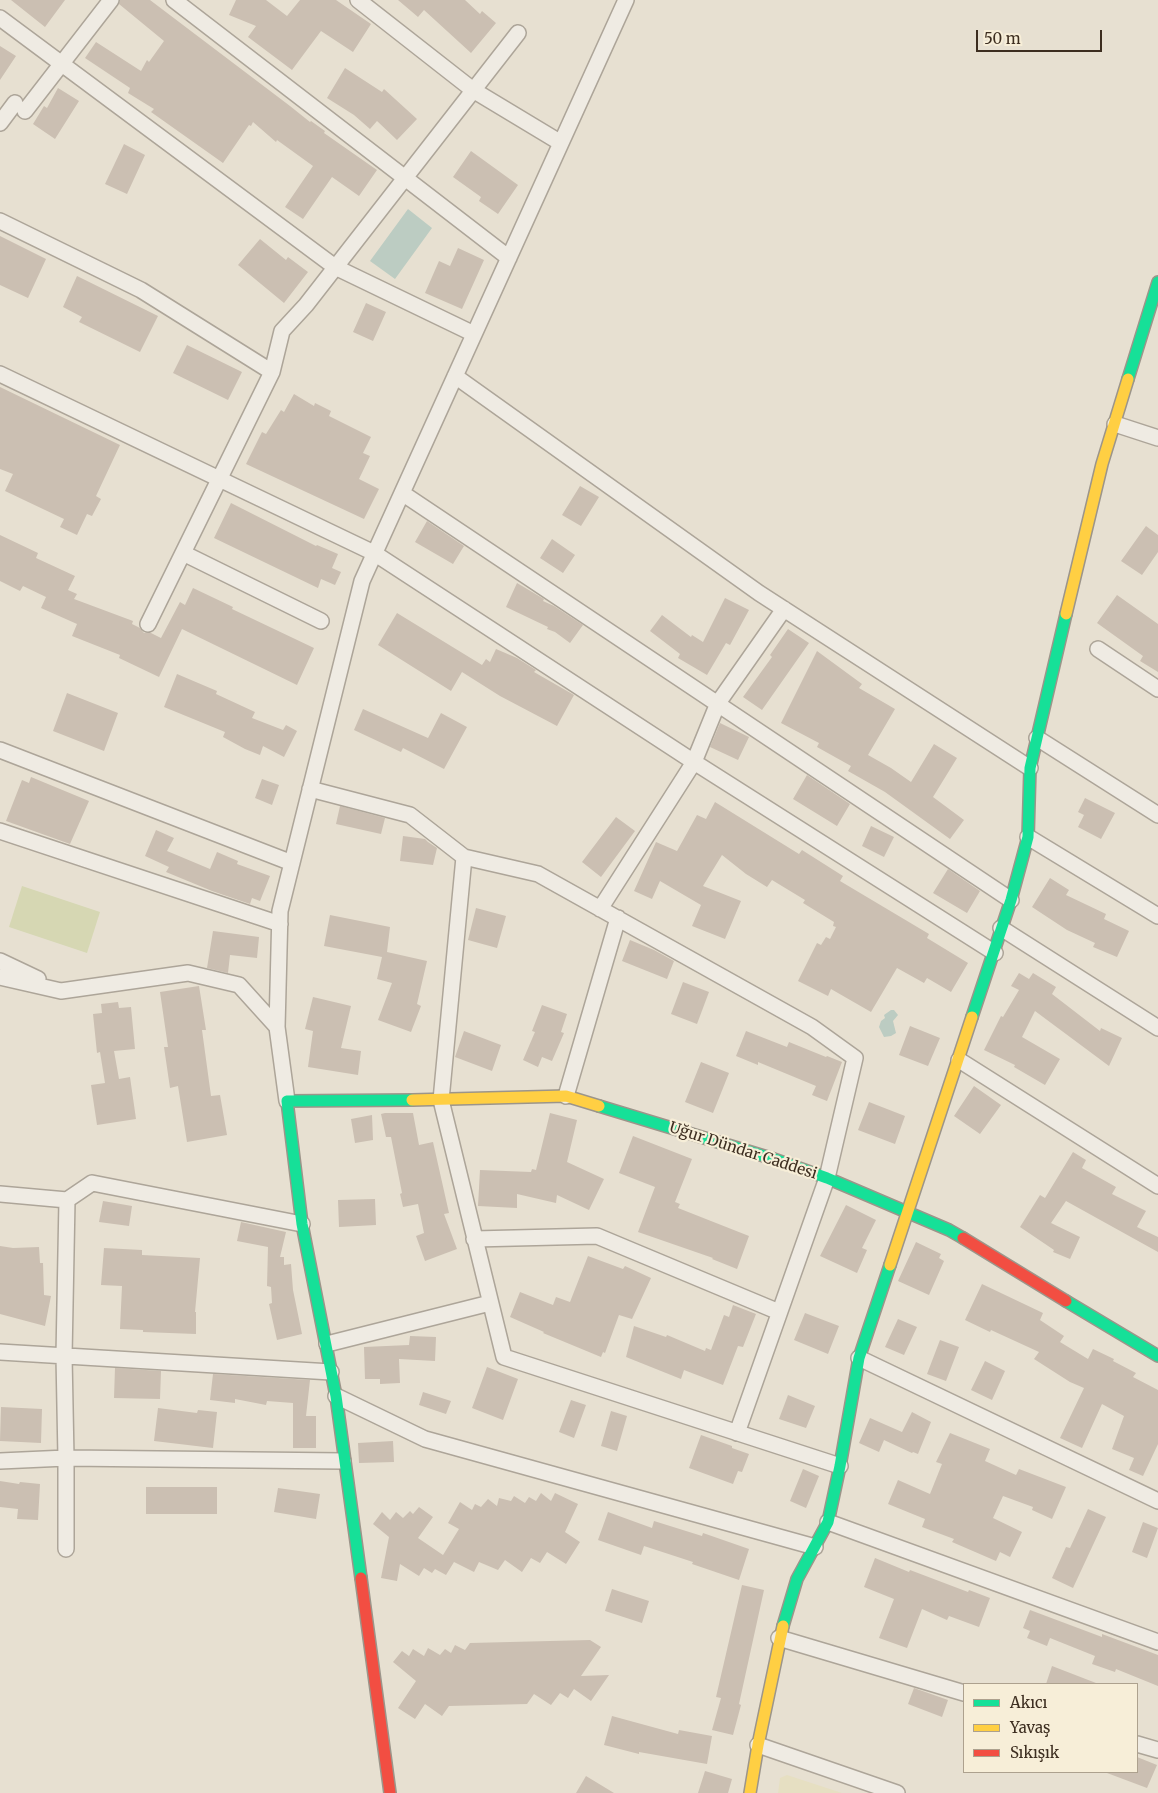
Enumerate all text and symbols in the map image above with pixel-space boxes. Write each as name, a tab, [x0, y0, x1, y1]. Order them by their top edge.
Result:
scale bar	[978, 20, 1104, 52]
text: 50 m	[984, 29, 1021, 48]
street label: Uğur Dündar Caddesi	[667, 1119, 819, 1183]
legend	[963, 1683, 1138, 1773]
text: Akıcı	[1010, 1693, 1047, 1712]
text: Yavaş	[1010, 1718, 1050, 1737]
text: Sıkışık	[1010, 1743, 1059, 1762]

